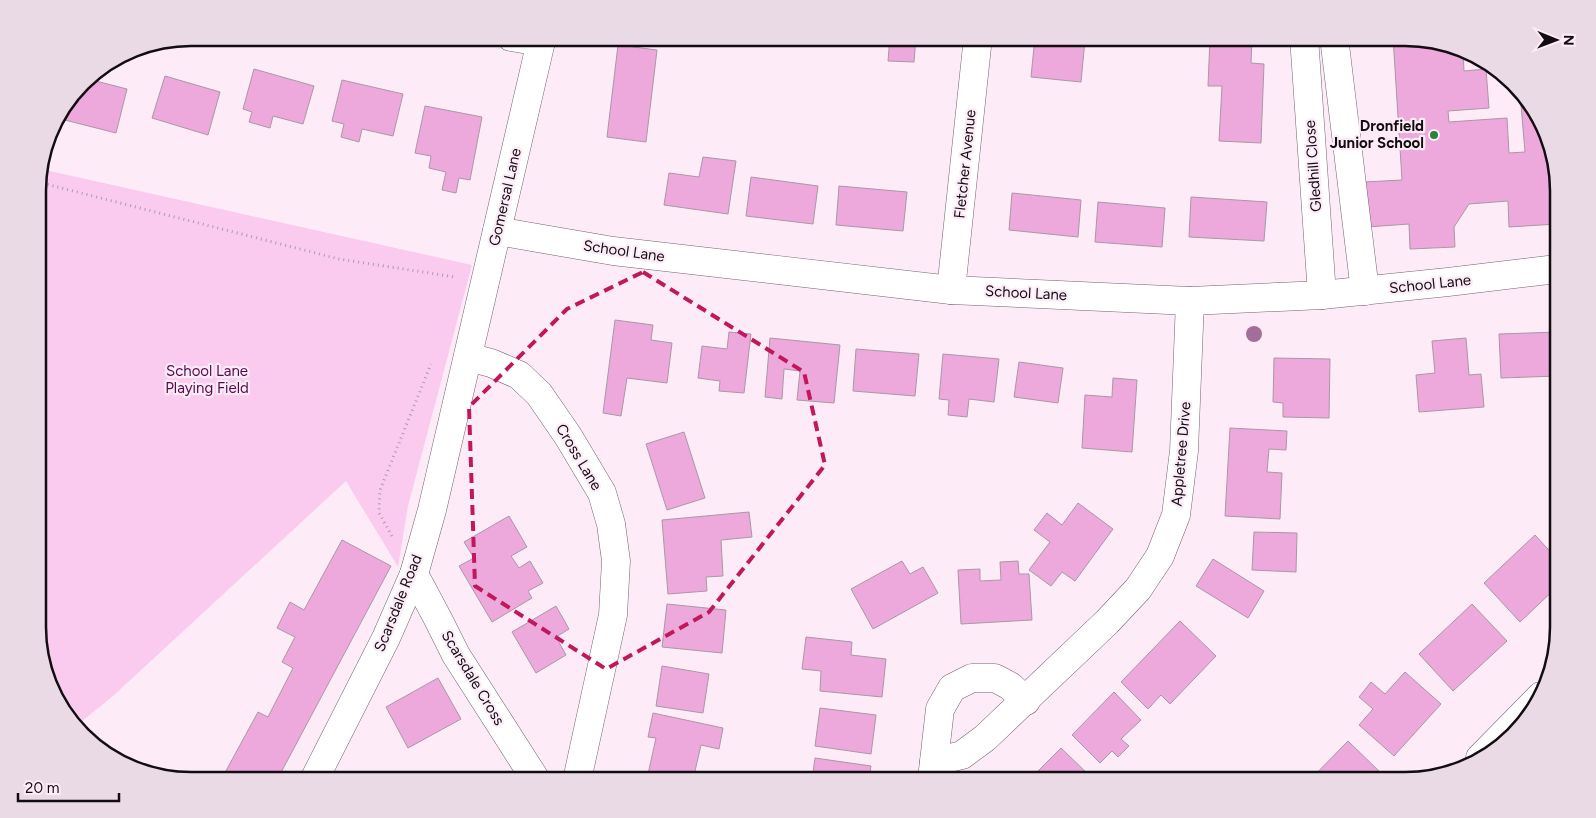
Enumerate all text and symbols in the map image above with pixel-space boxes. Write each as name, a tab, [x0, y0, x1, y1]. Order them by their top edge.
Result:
north arrow	[1531, 15, 1581, 65]
text: N	[1560, 35, 1577, 46]
street label: Fletcher Avenue	[950, 109, 980, 219]
place label: Dronfield Junior School	[1330, 117, 1424, 152]
street label: Gledhill Close	[1301, 120, 1325, 212]
marker: Dronfield Junior School	[1428, 129, 1440, 141]
street label: Gomersal Lane	[485, 146, 525, 248]
street label: School Lane	[582, 236, 666, 266]
street label: School Lane	[1388, 271, 1472, 297]
street label: School Lane	[985, 282, 1067, 304]
park label: School Lane Playing Field	[165, 362, 249, 397]
street label: Appletree Drive	[1167, 401, 1195, 507]
street label: Cross Lane	[552, 421, 606, 493]
street label: Scarsdale Road	[370, 552, 426, 654]
street label: Scarsdale Cross	[438, 627, 508, 729]
scale bar	[18, 770, 119, 802]
text: 20 m	[25, 779, 59, 797]

